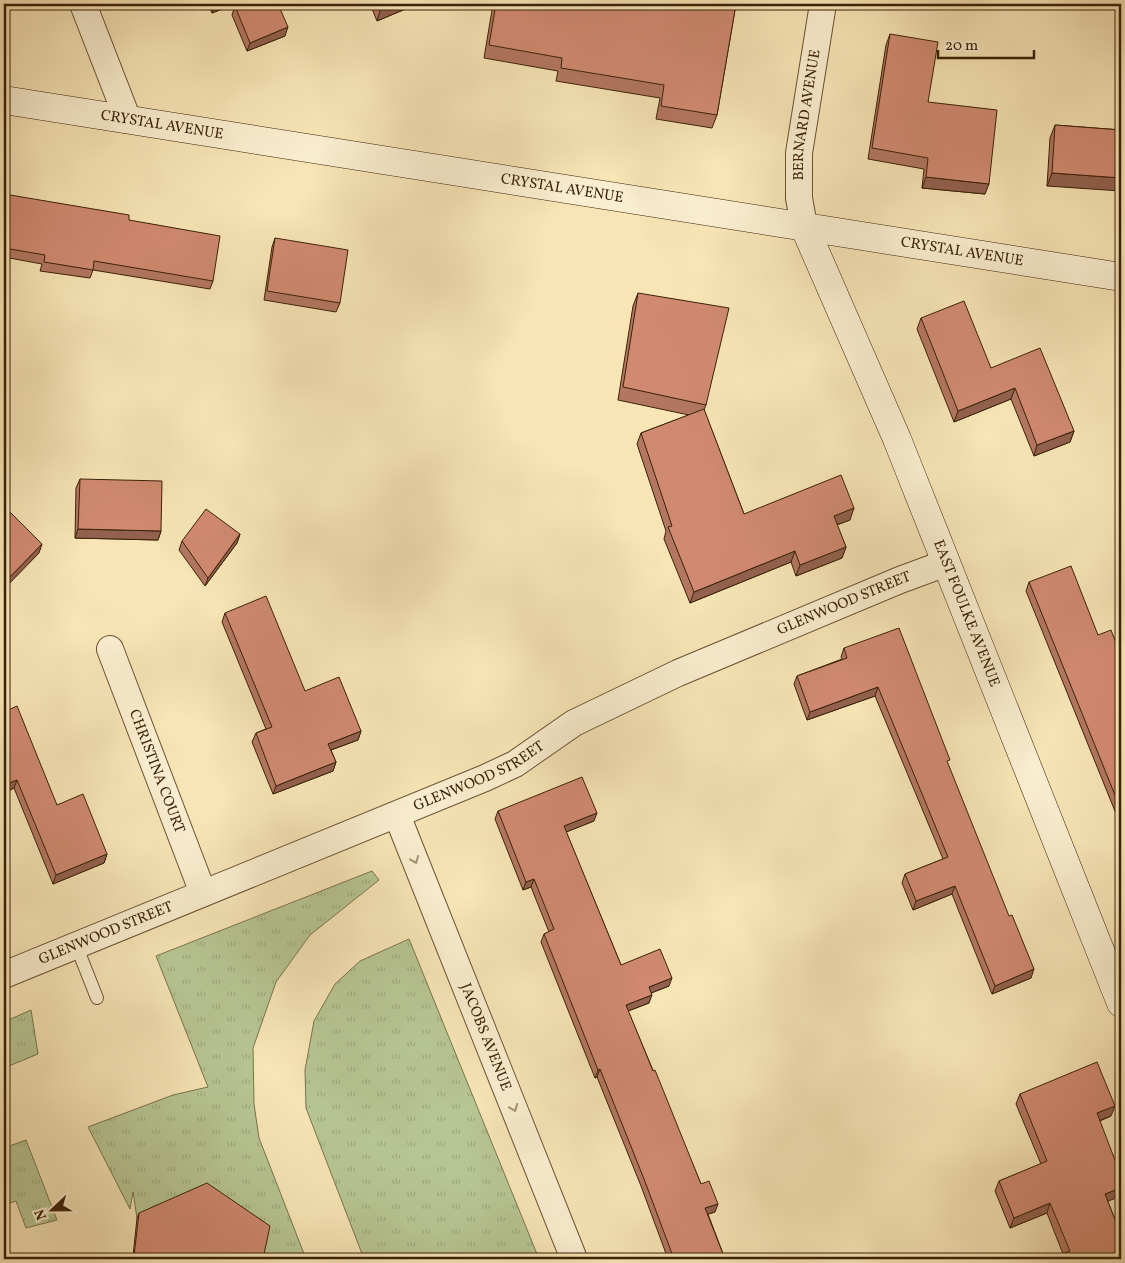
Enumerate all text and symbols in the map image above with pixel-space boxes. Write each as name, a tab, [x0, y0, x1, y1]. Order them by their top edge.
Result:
scale bar	[938, 28, 1034, 60]
text: 20 m	[945, 36, 978, 57]
street label: BERNARD AVENUE	[789, 48, 826, 181]
street label: CRYSTAL AVENUE	[99, 105, 225, 145]
street label: CRYSTAL AVENUE	[499, 168, 625, 208]
street label: CRYSTAL AVENUE	[899, 232, 1025, 272]
street label: EAST FOULKE AVENUE	[928, 537, 1005, 690]
street label: GLENWOOD STREET	[774, 566, 914, 641]
street label: CHRISTINA COURT	[123, 706, 190, 837]
street label: GLENWOOD STREET	[410, 736, 549, 817]
one-way arrow	[409, 855, 420, 864]
street label: GLENWOOD STREET	[36, 896, 176, 970]
street label: JACOBS AVENUE	[455, 980, 516, 1094]
one-way arrow	[509, 1104, 519, 1112]
north arrow	[28, 1186, 78, 1236]
text: N	[31, 1206, 52, 1223]

